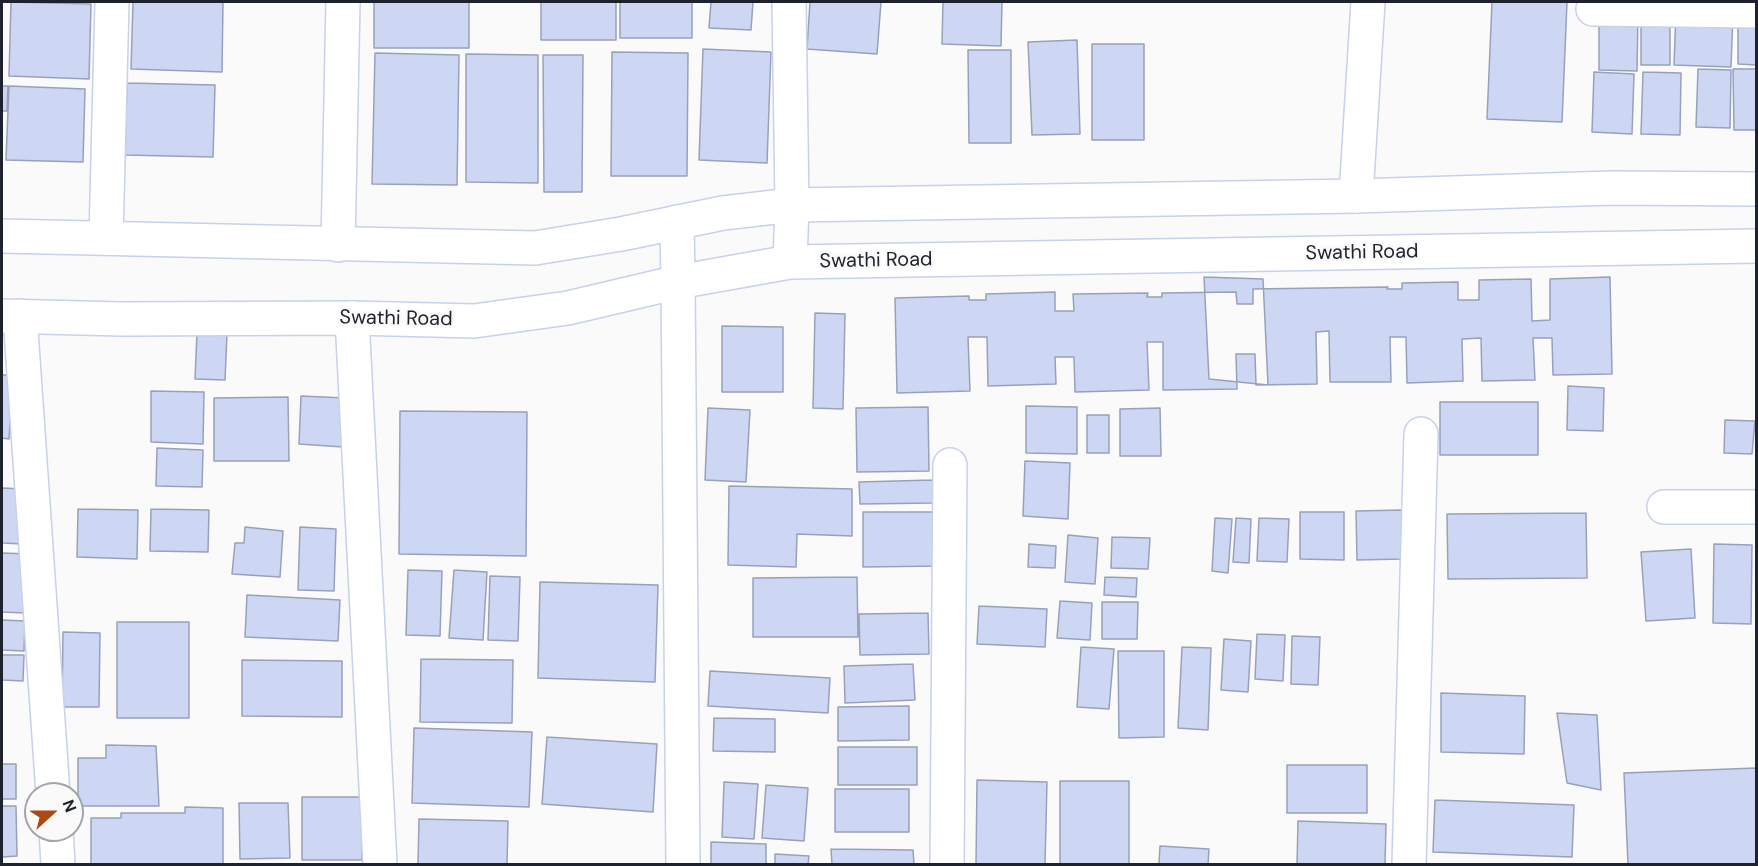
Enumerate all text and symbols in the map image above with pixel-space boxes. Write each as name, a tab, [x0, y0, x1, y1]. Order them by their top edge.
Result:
street label: Swathi Road	[1305, 240, 1419, 266]
street label: Swathi Road	[819, 248, 933, 274]
street label: Swathi Road	[339, 306, 453, 332]
north arrow	[24, 782, 84, 842]
text: N	[58, 797, 81, 815]

